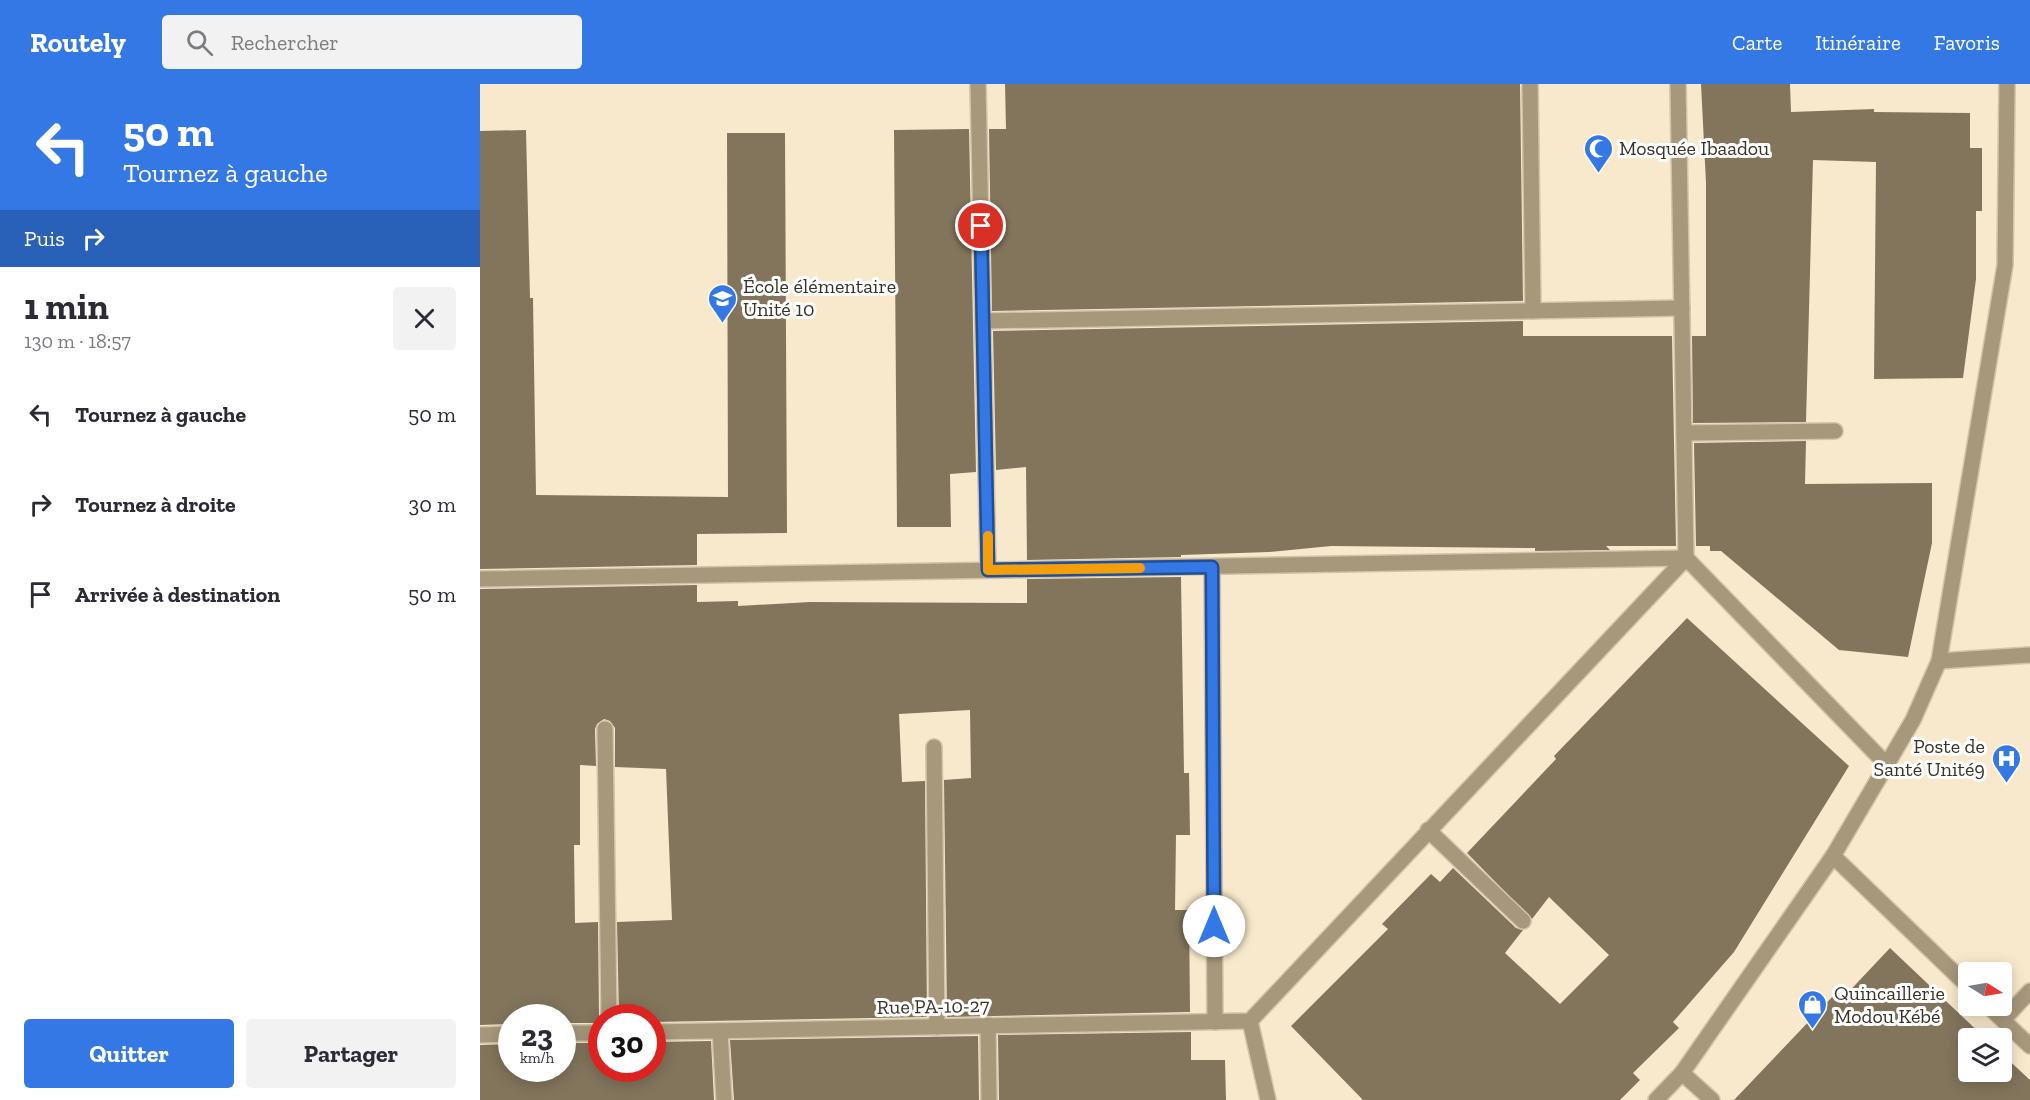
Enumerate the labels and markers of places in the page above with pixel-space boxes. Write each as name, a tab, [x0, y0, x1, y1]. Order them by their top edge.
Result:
mosque icon: Mosquée Ibaadou	[1582, 132, 1614, 174]
place label: Mosquée Ibaadou	[1619, 136, 1769, 160]
pin	[955, 200, 1006, 251]
place label: École élémentaire Unité 10	[743, 274, 896, 321]
school or university icon: École élémentaire Unité 10	[706, 282, 738, 324]
place label: Poste de Santé Unité9	[1873, 734, 1985, 781]
hospital icon: Poste de Santé Unité9	[1990, 742, 2022, 784]
place label: Quincaillerie Modou Kébé	[1834, 981, 1945, 1028]
shop icon: Quincaillerie Modou Kébé	[1797, 988, 1829, 1030]

